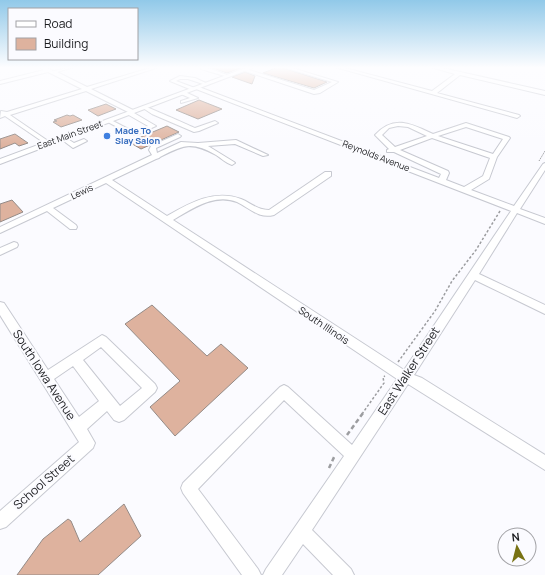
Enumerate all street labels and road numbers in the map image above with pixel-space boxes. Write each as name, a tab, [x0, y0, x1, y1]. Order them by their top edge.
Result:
street label: East Main Street	[35, 117, 105, 152]
street label: Reynolds Avenue	[341, 137, 412, 174]
street label: Lewis	[68, 181, 95, 202]
street label: South Illinois	[296, 303, 352, 347]
street label: East Walker Street	[374, 323, 444, 418]
street label: South Iowa Avenue	[9, 326, 80, 423]
street label: School Street	[9, 450, 78, 513]

